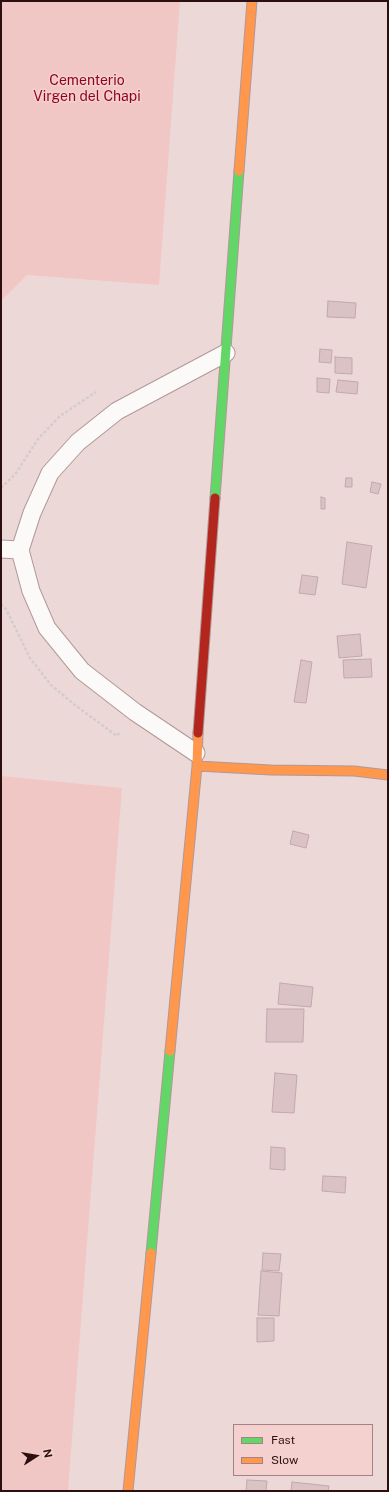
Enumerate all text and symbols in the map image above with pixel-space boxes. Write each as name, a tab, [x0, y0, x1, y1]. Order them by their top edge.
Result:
park label: Cementerio Virgen del Chapi	[33, 73, 141, 106]
legend	[233, 1424, 373, 1476]
text: Fast	[271, 1433, 295, 1447]
north arrow	[16, 1436, 56, 1476]
text: N	[41, 1448, 55, 1459]
text: Slow	[271, 1453, 298, 1467]

